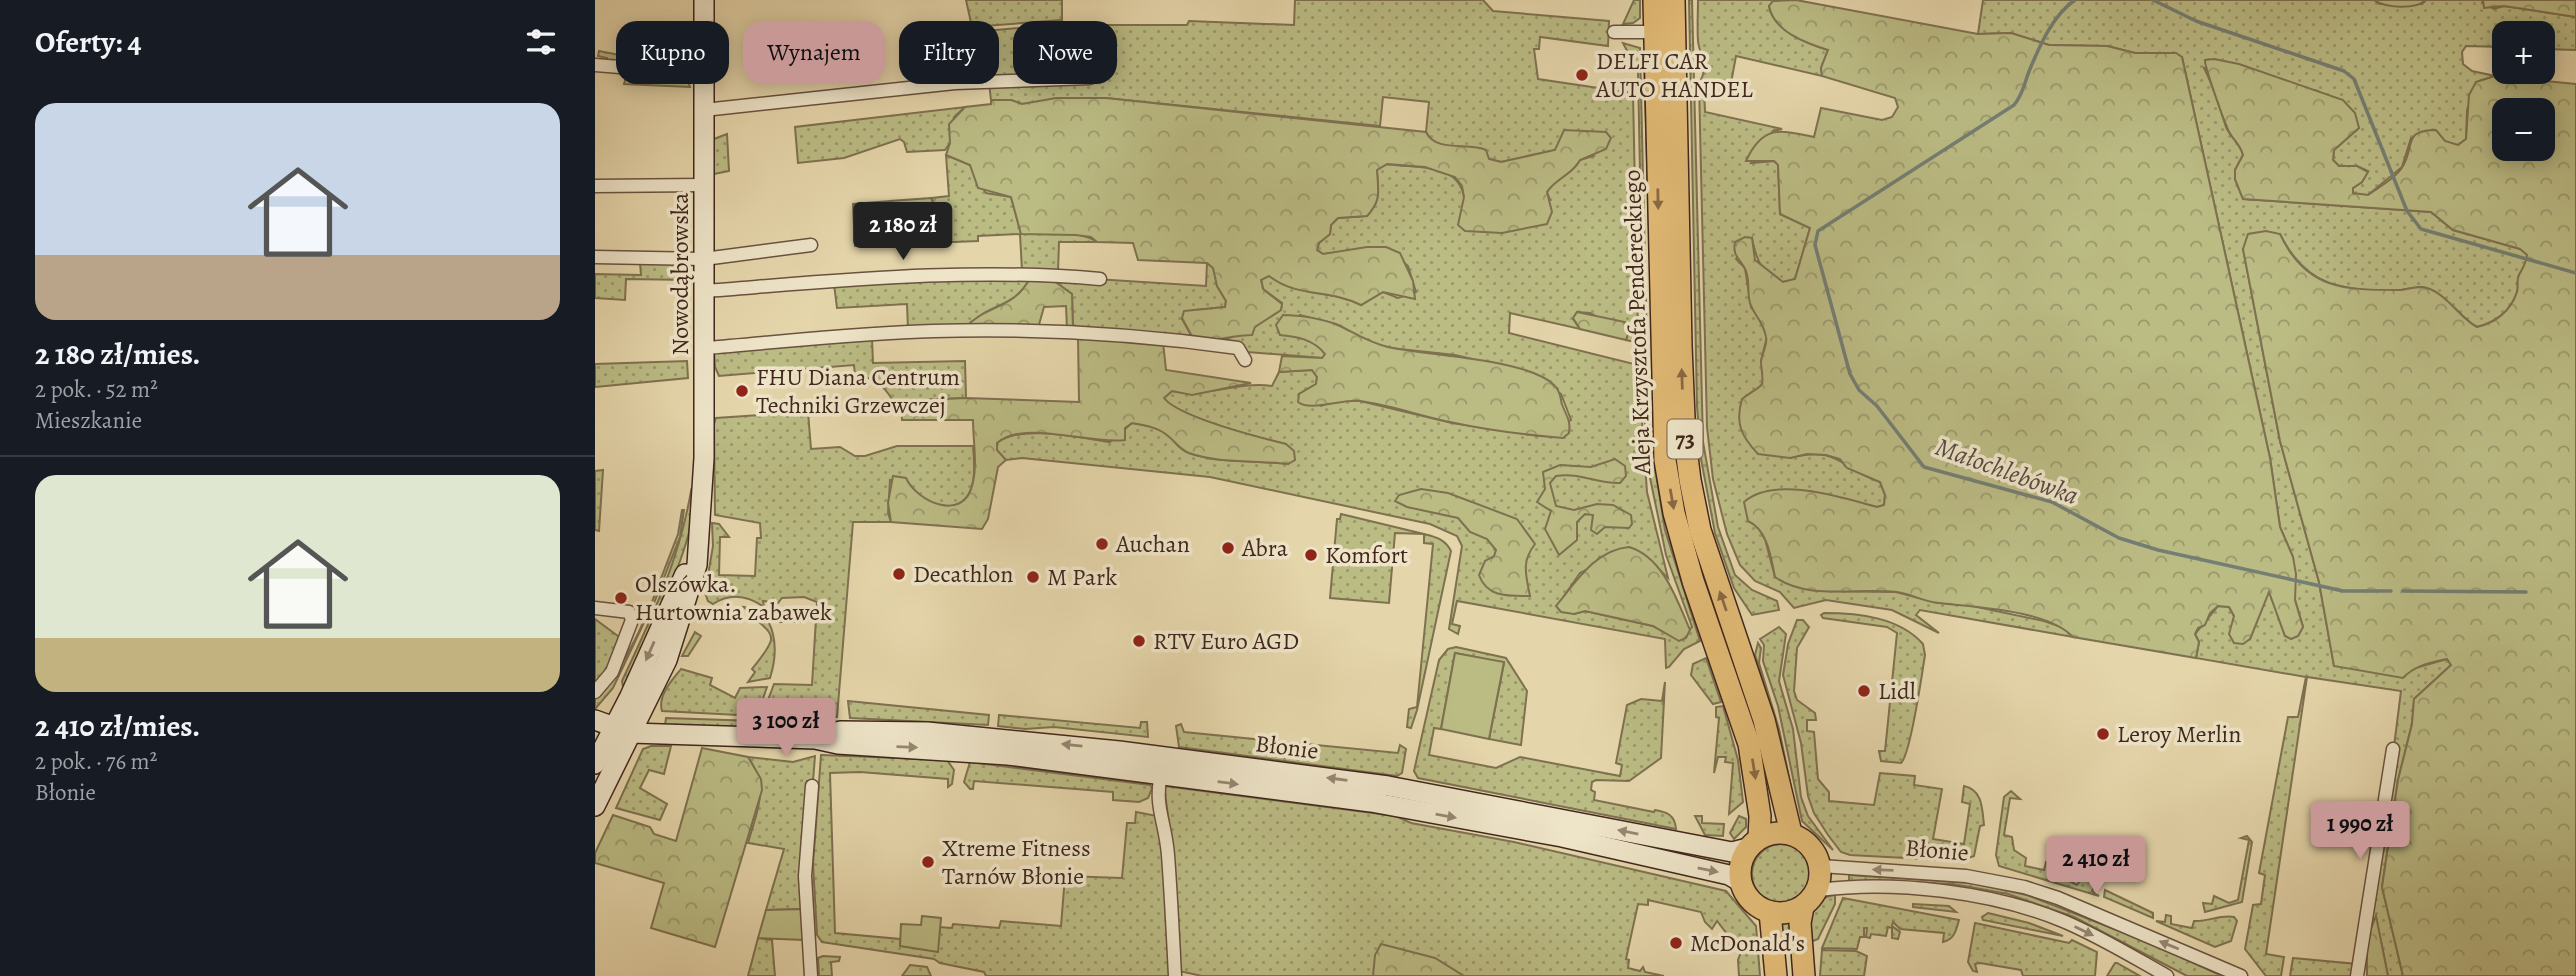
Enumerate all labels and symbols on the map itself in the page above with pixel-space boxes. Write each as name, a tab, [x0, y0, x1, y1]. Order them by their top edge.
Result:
place label: DELFI CAR AUTO HANDEL	[1595, 45, 1753, 105]
marker: DELFI CAR AUTO HANDEL	[1574, 67, 1590, 83]
street label: Aleja Krzysztofa Pendereckiego	[1616, 169, 1658, 476]
one-way arrow	[1652, 188, 1664, 210]
street label: Nowodąbrowska	[664, 192, 696, 355]
pin: 2 180 zł	[831, 202, 975, 262]
place label: FHU Diana Centrum Techniki Grzewczej	[756, 361, 960, 421]
one-way arrow	[1676, 367, 1687, 389]
marker: FHU Diana Centrum Techniki Grzewczej	[734, 383, 750, 399]
road number: 73	[1667, 420, 1703, 458]
water label: Małochlebówka	[1931, 429, 2083, 513]
one-way arrow	[1667, 488, 1678, 510]
place label: Auchan	[1115, 528, 1190, 560]
place label: Abra	[1241, 532, 1289, 564]
marker: Auchan	[1094, 536, 1110, 552]
place label: Komfort	[1325, 539, 1408, 571]
marker: Abra	[1220, 540, 1236, 556]
marker: Komfort	[1303, 547, 1319, 563]
place label: Decathlon	[913, 558, 1013, 590]
place label: M Park	[1047, 561, 1117, 593]
marker: Decathlon	[891, 566, 907, 582]
place label: Olszówka. Hurtownia zabawek	[635, 568, 832, 628]
marker: M Park	[1025, 569, 1041, 585]
marker: Olszówka. Hurtownia zabawek	[613, 590, 629, 606]
one-way arrow	[1717, 591, 1728, 612]
place label: RTV Euro AGD	[1153, 625, 1299, 657]
marker: RTV Euro AGD	[1131, 633, 1147, 649]
one-way arrow	[644, 641, 656, 661]
place label: Lidl	[1878, 675, 1916, 707]
marker: Lidl	[1856, 683, 1872, 699]
pin: 3 100 zł	[714, 698, 858, 758]
place label: Leroy Merlin	[2117, 718, 2241, 750]
marker: Leroy Merlin	[2095, 726, 2111, 742]
street label: Błonie	[1254, 727, 1320, 767]
one-way arrow	[1061, 740, 1083, 751]
one-way arrow	[897, 741, 919, 752]
one-way arrow	[1749, 758, 1760, 780]
one-way arrow	[1326, 773, 1348, 784]
one-way arrow	[1217, 778, 1239, 789]
pin: 1 990 zł	[2288, 802, 2432, 861]
one-way arrow	[1435, 811, 1457, 822]
one-way arrow	[1617, 826, 1639, 837]
street label: Błonie	[1904, 831, 1970, 869]
place label: Xtreme Fitness Tarnów Błonie	[942, 832, 1091, 892]
pin: 2 410 zł	[2024, 836, 2168, 896]
marker: Xtreme Fitness Tarnów Błonie	[920, 854, 936, 870]
one-way arrow	[1697, 865, 1719, 876]
one-way arrow	[1872, 865, 1894, 876]
one-way arrow	[2074, 926, 2094, 937]
place label: McDonald's	[1690, 927, 1805, 959]
marker: McDonald's	[1668, 935, 1684, 951]
one-way arrow	[2159, 939, 2180, 950]

